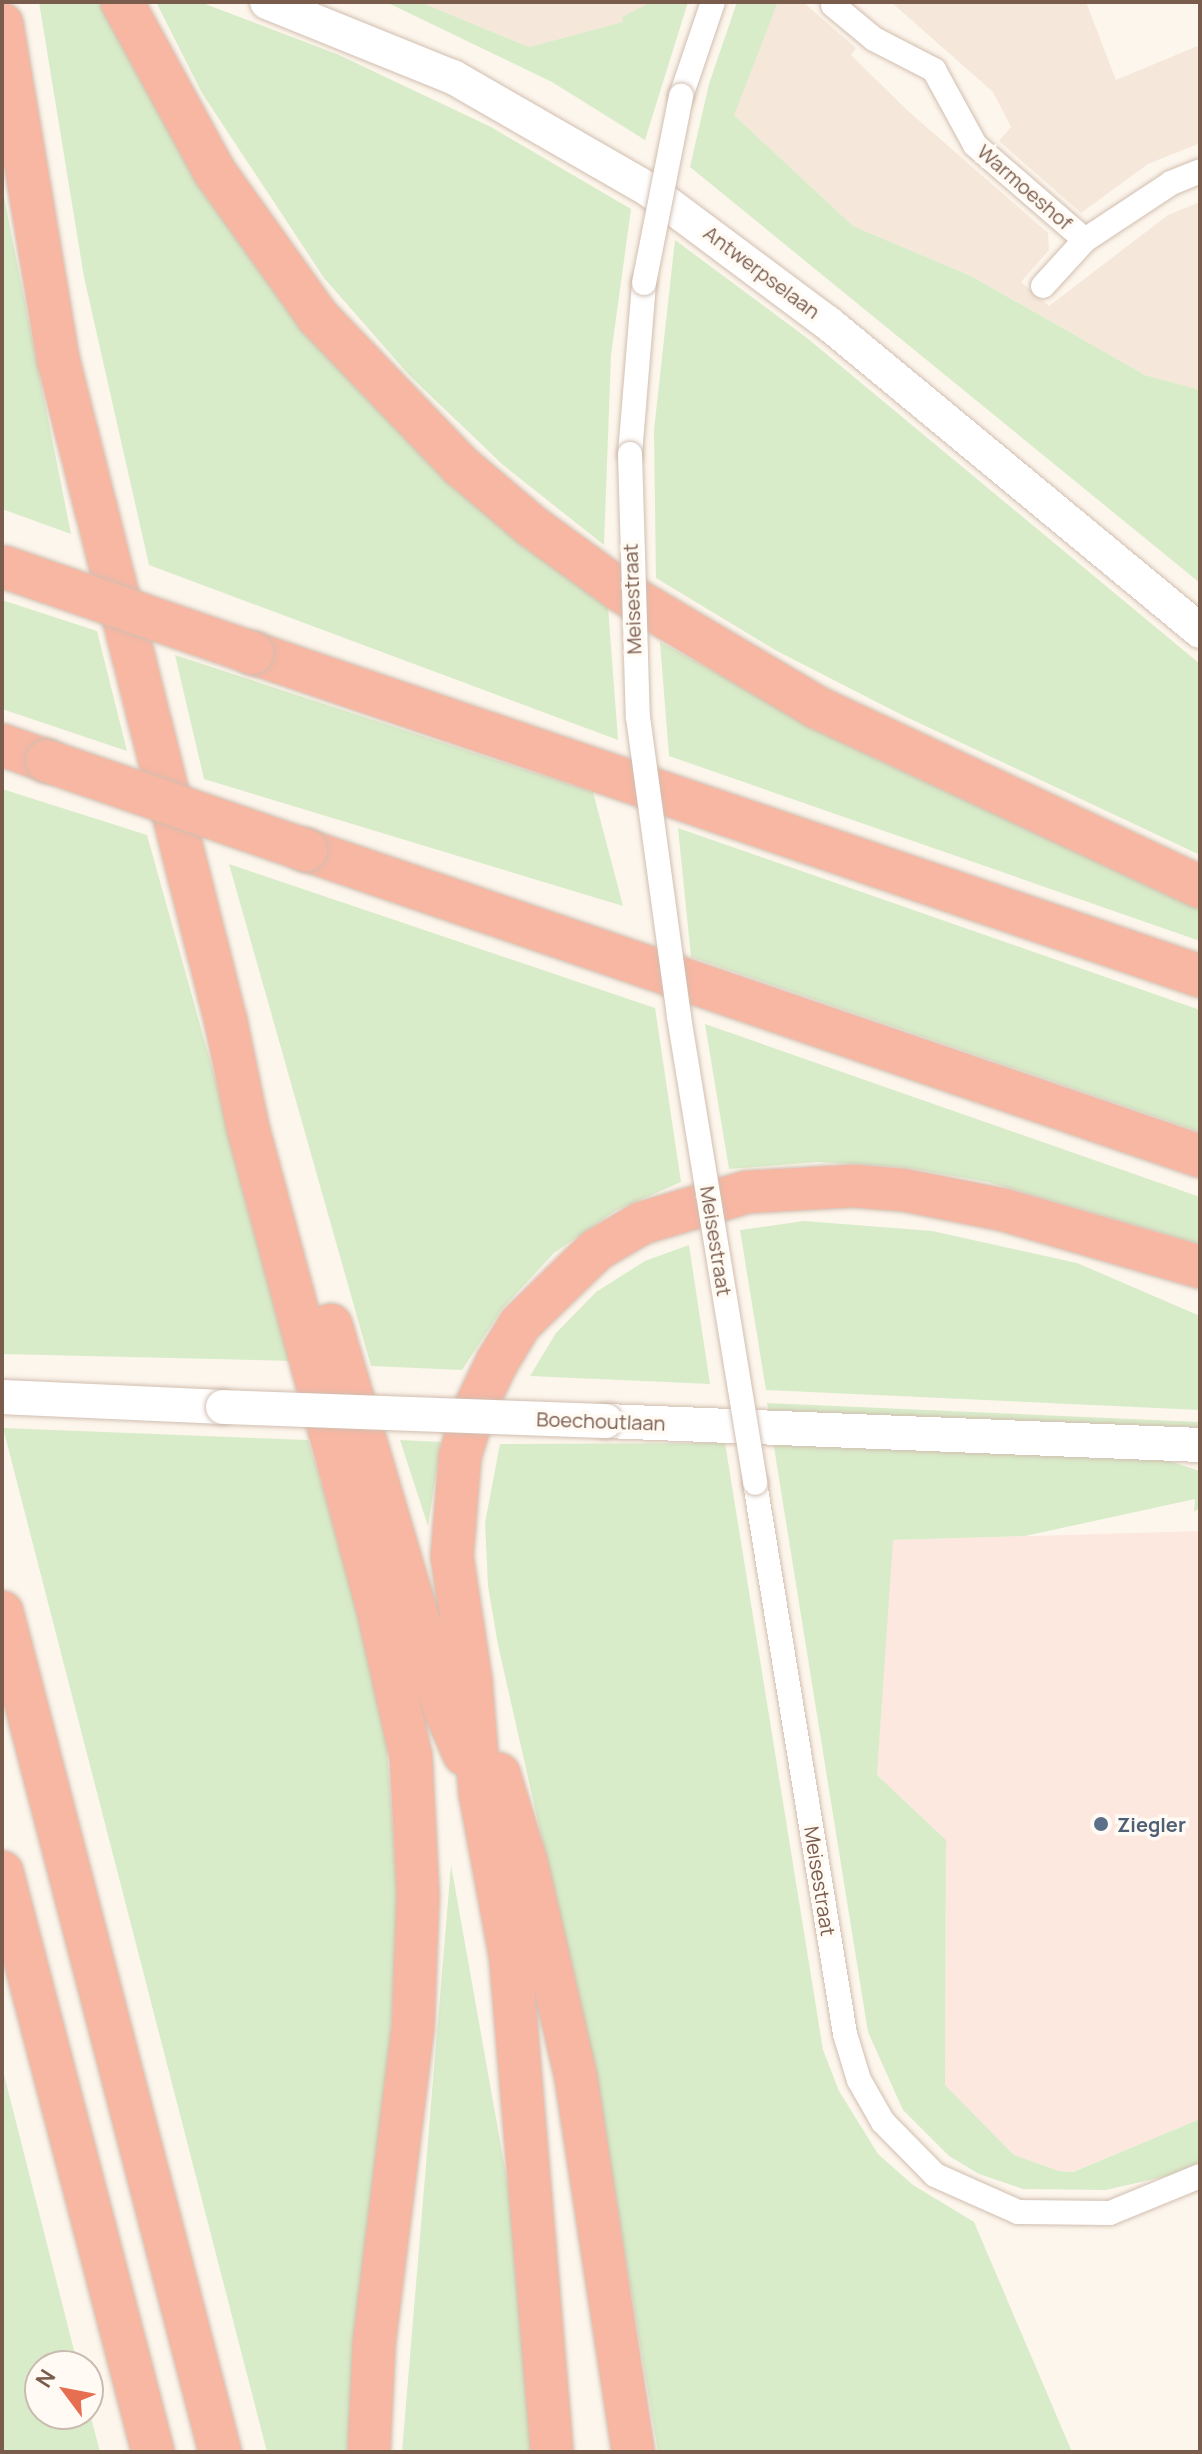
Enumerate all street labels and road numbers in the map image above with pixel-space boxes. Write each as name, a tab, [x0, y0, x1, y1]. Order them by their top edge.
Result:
street label: Warmoeshof	[973, 139, 1077, 235]
street label: Antwerpselaan	[699, 221, 825, 323]
street label: Meisestraat	[618, 543, 646, 655]
street label: Meisestraat	[695, 1184, 737, 1298]
street label: Boechoutlaan	[536, 1407, 666, 1435]
street label: Meisestraat	[799, 1824, 841, 1938]

